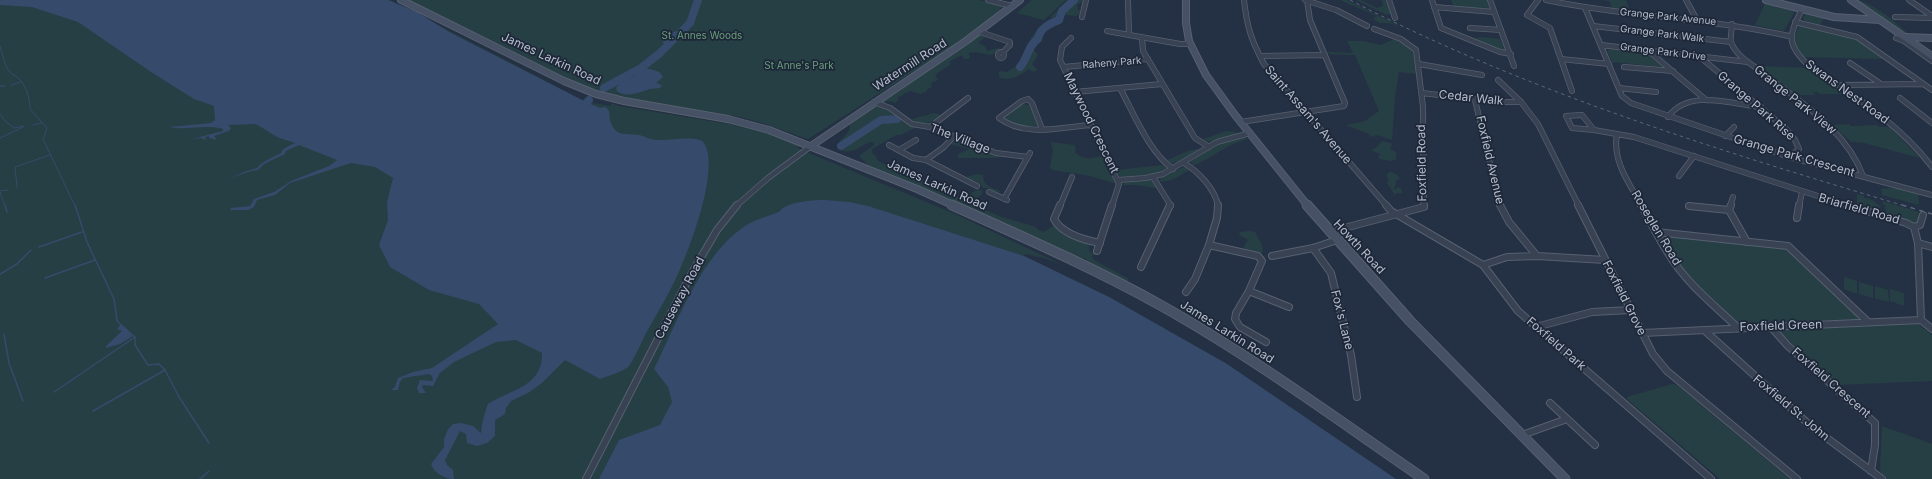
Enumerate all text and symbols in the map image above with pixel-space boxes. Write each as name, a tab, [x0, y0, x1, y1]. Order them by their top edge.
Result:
street label: Grange Park Avenue	[1619, 6, 1717, 28]
street label: Grange Park Walk	[1619, 23, 1705, 45]
street label: James Larkin Road	[499, 30, 603, 88]
park label: St. Annes Woods	[662, 30, 742, 42]
street label: Watermill Road	[870, 36, 950, 94]
street label: Grange Park Drive	[1619, 41, 1707, 63]
street label: Raheny Park	[1082, 54, 1142, 72]
street label: Swans Nest Road	[1802, 57, 1892, 127]
park label: St Anne's Park	[764, 60, 834, 72]
street label: Grange Park View	[1751, 62, 1839, 138]
street label: Saint Assam's Avenue	[1261, 63, 1355, 167]
street label: Grange Park Rise	[1714, 68, 1798, 144]
street label: Maywood Crescent	[1060, 70, 1122, 176]
street label: Cedar Walk	[1438, 87, 1504, 109]
street label: Foxfield Avenue	[1473, 114, 1507, 206]
street label: The Village	[928, 121, 992, 157]
street label: Foxfield Road	[1414, 124, 1430, 202]
street label: Grange Park Crescent	[1732, 132, 1856, 180]
street label: James Larkin Road	[885, 156, 989, 214]
street label: Roseglen Road	[1628, 188, 1684, 268]
street label: Briarfield Road	[1817, 191, 1901, 227]
street label: Howth Road	[1330, 217, 1388, 277]
street label: Causeway Road	[652, 254, 708, 342]
street label: Foxfield Grove	[1599, 258, 1649, 338]
street label: Fox's Lane	[1328, 289, 1356, 351]
street label: James Larkin Road	[1177, 297, 1277, 367]
street label: Foxfield Park	[1523, 314, 1589, 374]
street label: Foxfield Green	[1739, 317, 1823, 335]
street label: Foxfield Crescent	[1789, 345, 1873, 421]
street label: Foxfield St. John	[1750, 372, 1832, 444]

